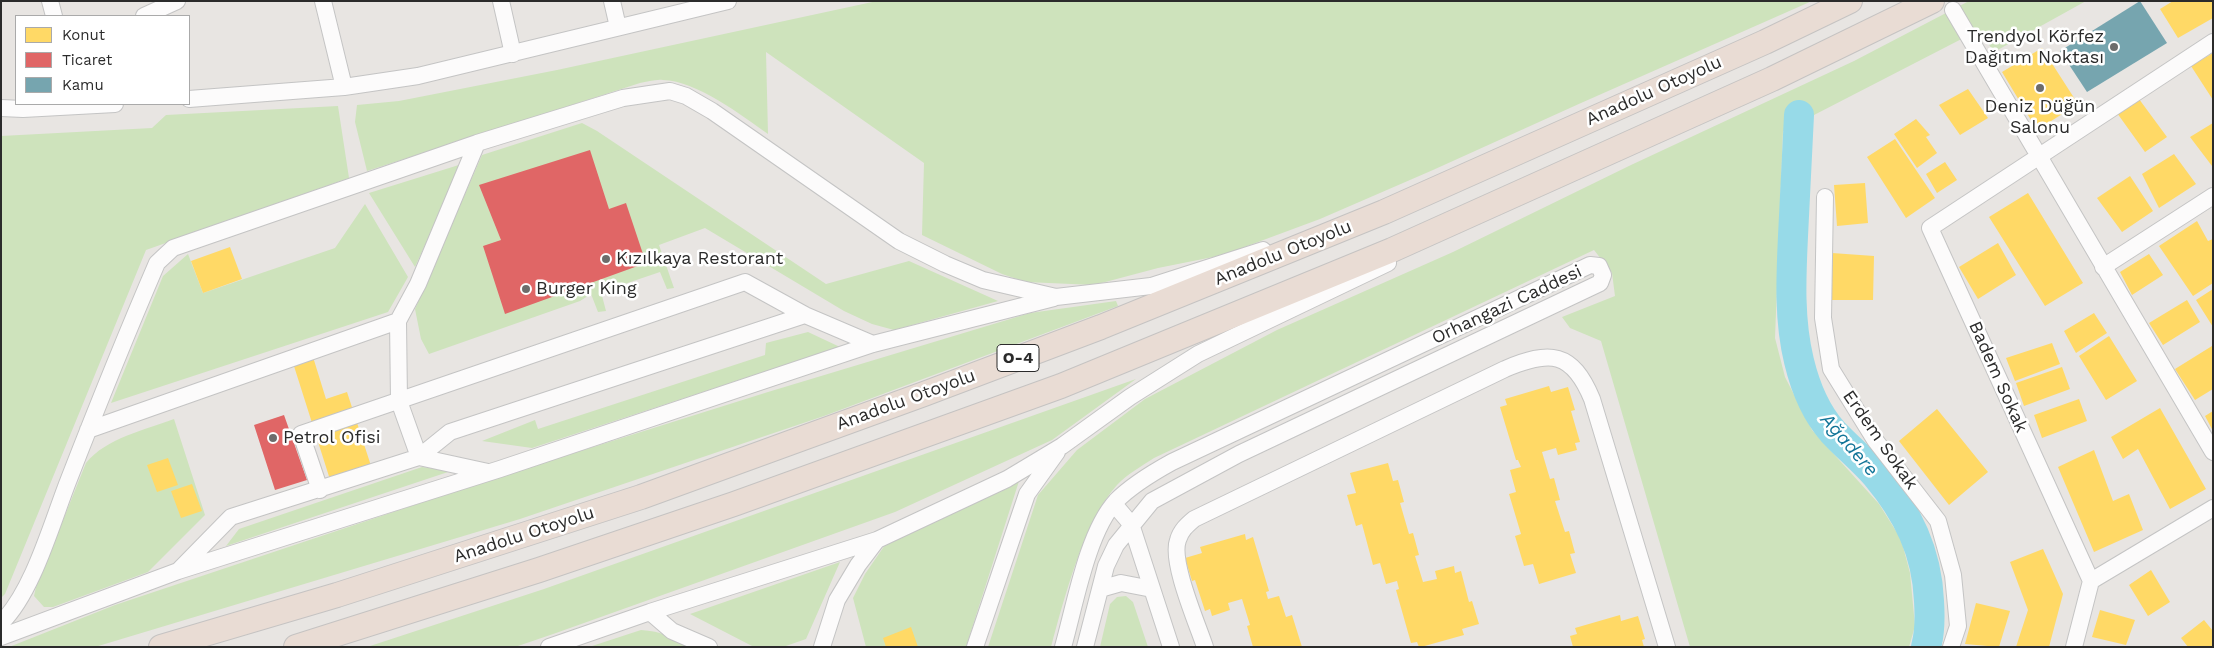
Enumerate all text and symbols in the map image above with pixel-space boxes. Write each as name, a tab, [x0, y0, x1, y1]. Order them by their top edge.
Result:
legend	[15, 15, 190, 105]
text: Konut	[62, 26, 105, 44]
place label: Trendyol Körfez Dağıtım Noktası	[1965, 26, 2104, 68]
marker: Trendyol Körfez Dağıtım Noktası	[2108, 41, 2120, 53]
text: Ticaret	[62, 51, 112, 69]
street label: Anadolu Otoyolu	[1583, 51, 1725, 131]
text: Kamu	[62, 76, 104, 94]
marker: Deniz Düğün Salonu	[2034, 82, 2046, 94]
place label: Deniz Düğün Salonu	[1985, 96, 2095, 138]
street label: Anadolu Otoyolu	[1211, 216, 1355, 290]
place label: Kızılkaya Restorant	[616, 248, 783, 270]
marker: Kızılkaya Restorant	[600, 253, 612, 265]
street label: Orhangazi Caddesi	[1428, 261, 1586, 349]
place label: Burger King	[536, 278, 637, 300]
marker: Burger King	[520, 283, 532, 295]
street label: Badem Sokak	[1964, 318, 2032, 436]
road number: O-4	[997, 344, 1039, 372]
street label: Anadolu Otoyolu	[834, 365, 978, 435]
street label: Erdem Sokak	[1838, 386, 1922, 494]
water label: Ağadere	[1815, 409, 1883, 481]
place label: Petrol Ofisi	[283, 427, 381, 449]
marker: Petrol Ofisi	[267, 432, 279, 444]
street label: Anadolu Otoyolu	[451, 502, 597, 568]

